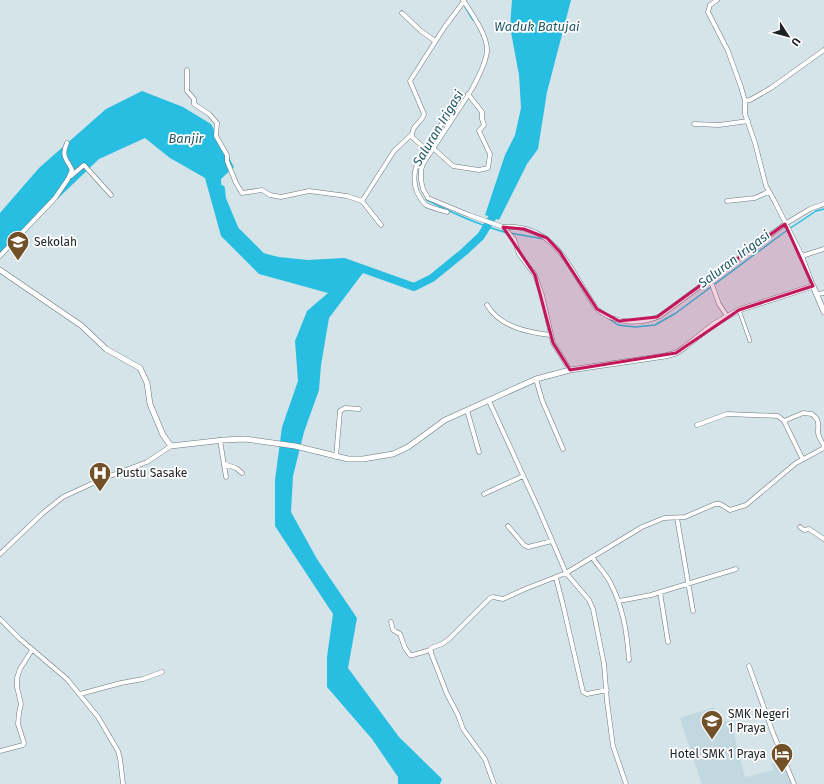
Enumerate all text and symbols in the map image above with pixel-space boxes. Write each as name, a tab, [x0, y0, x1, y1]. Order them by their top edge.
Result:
north arrow	[768, 16, 808, 56]
water label: Waduk Batujai	[494, 19, 580, 34]
text: U	[788, 35, 803, 48]
water label: Saluran Irigasi	[409, 87, 467, 169]
water label: Banjir	[169, 131, 205, 146]
water label: Saluran Irigasi	[695, 227, 773, 291]
school or university icon: Sekolah	[5, 229, 31, 262]
place label: Sekolah	[34, 235, 77, 249]
hospital icon: Pustu Sasake	[87, 460, 113, 493]
place label: Pustu Sasake	[116, 466, 187, 480]
place label: SMK Negeri 1 Praya	[728, 707, 789, 735]
school or university icon: SMK Negeri 1 Praya	[699, 708, 725, 741]
hotel icon: Hotel SMK 1 Praya	[769, 741, 795, 774]
place label: Hotel SMK 1 Praya	[670, 747, 766, 761]

